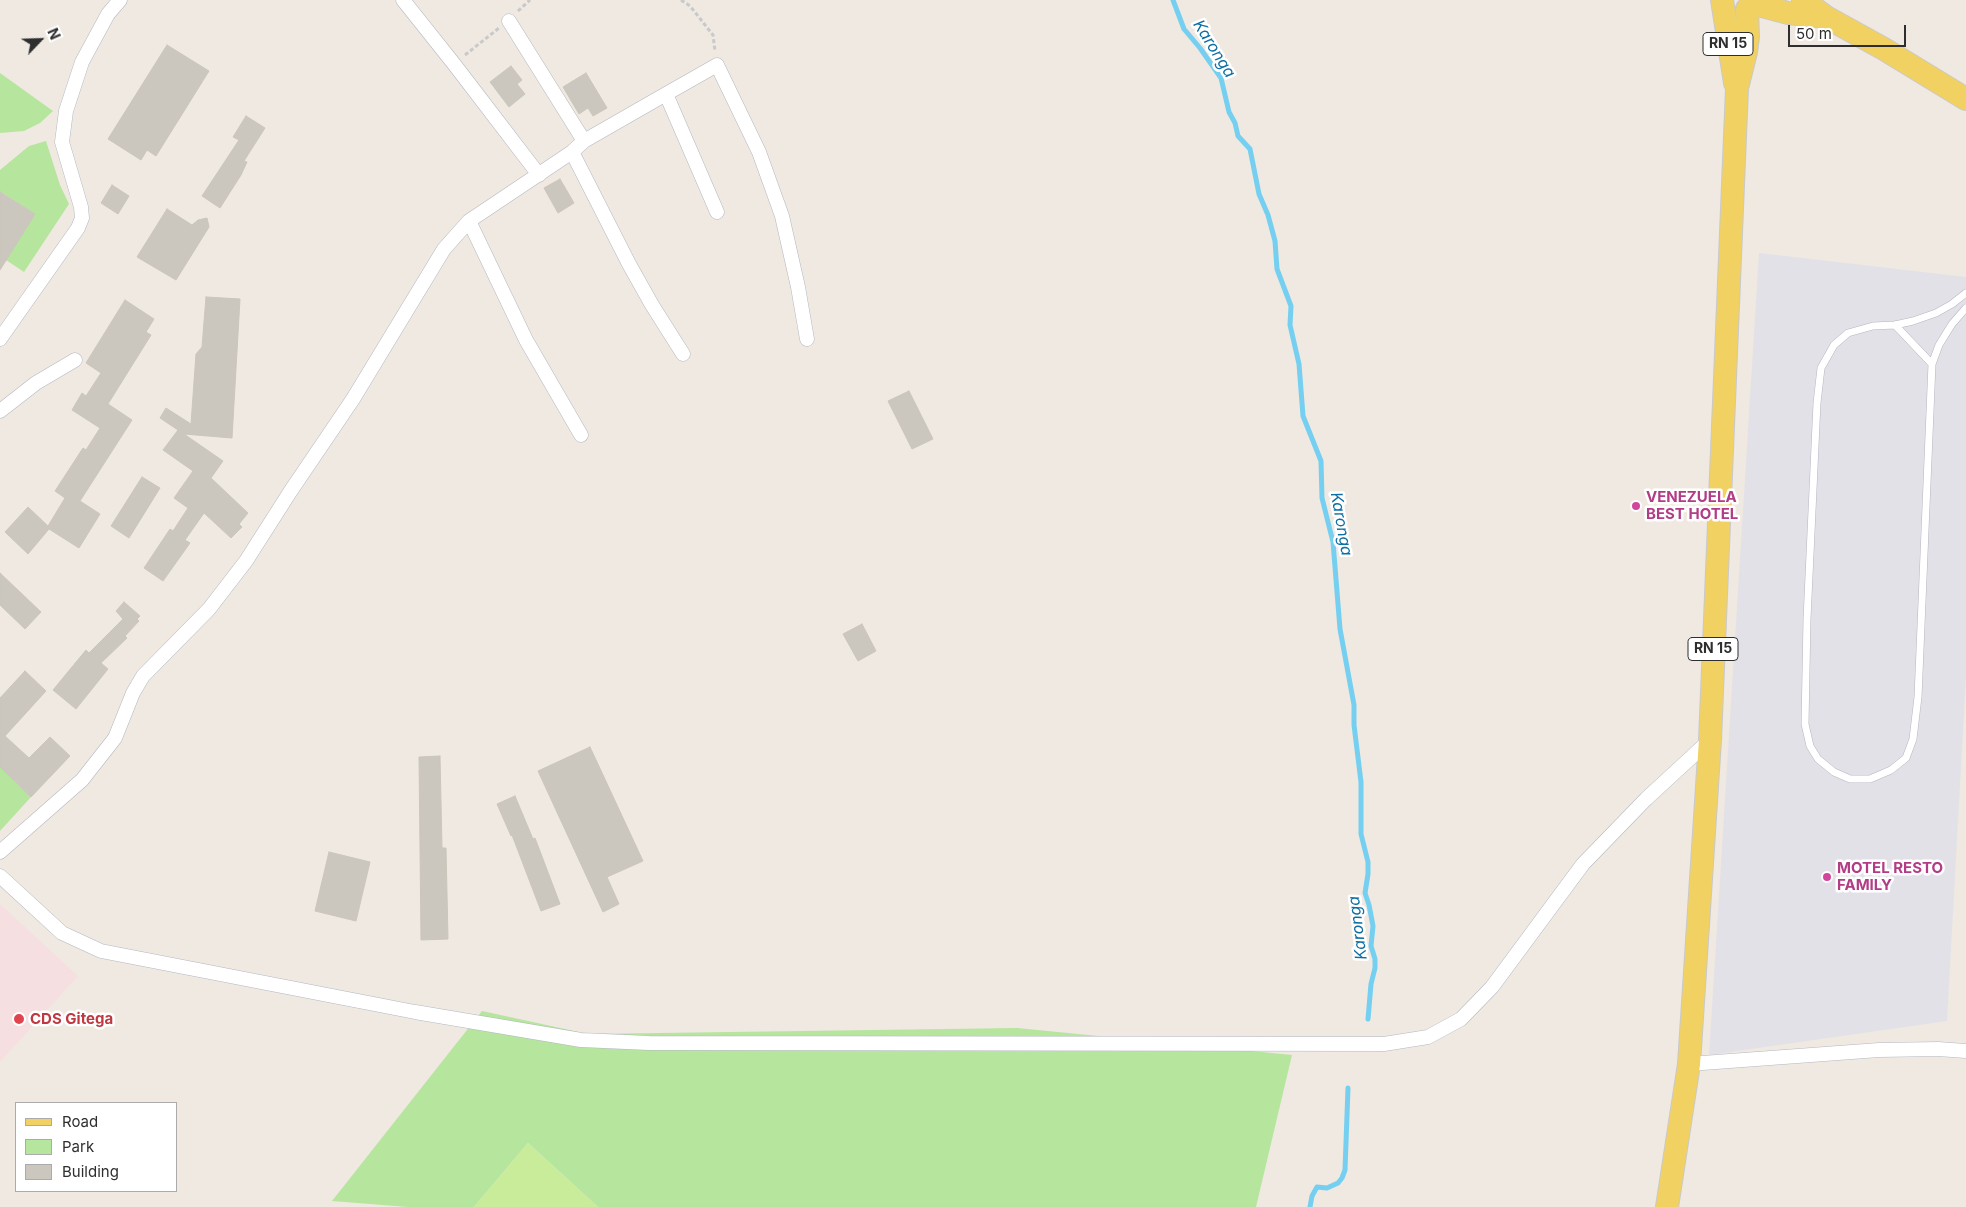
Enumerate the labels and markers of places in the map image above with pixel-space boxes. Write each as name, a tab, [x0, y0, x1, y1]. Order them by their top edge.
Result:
place label: VENEZUELA BEST HOTEL	[1646, 488, 1738, 523]
marker: VENEZUELA BEST HOTEL	[1630, 500, 1642, 512]
place label: MOTEL RESTO FAMILY	[1837, 859, 1943, 894]
marker: MOTEL RESTO FAMILY	[1821, 871, 1833, 883]
place label: CDS Gitega	[30, 1010, 113, 1028]
marker: CDS Gitega	[12, 1012, 26, 1026]

